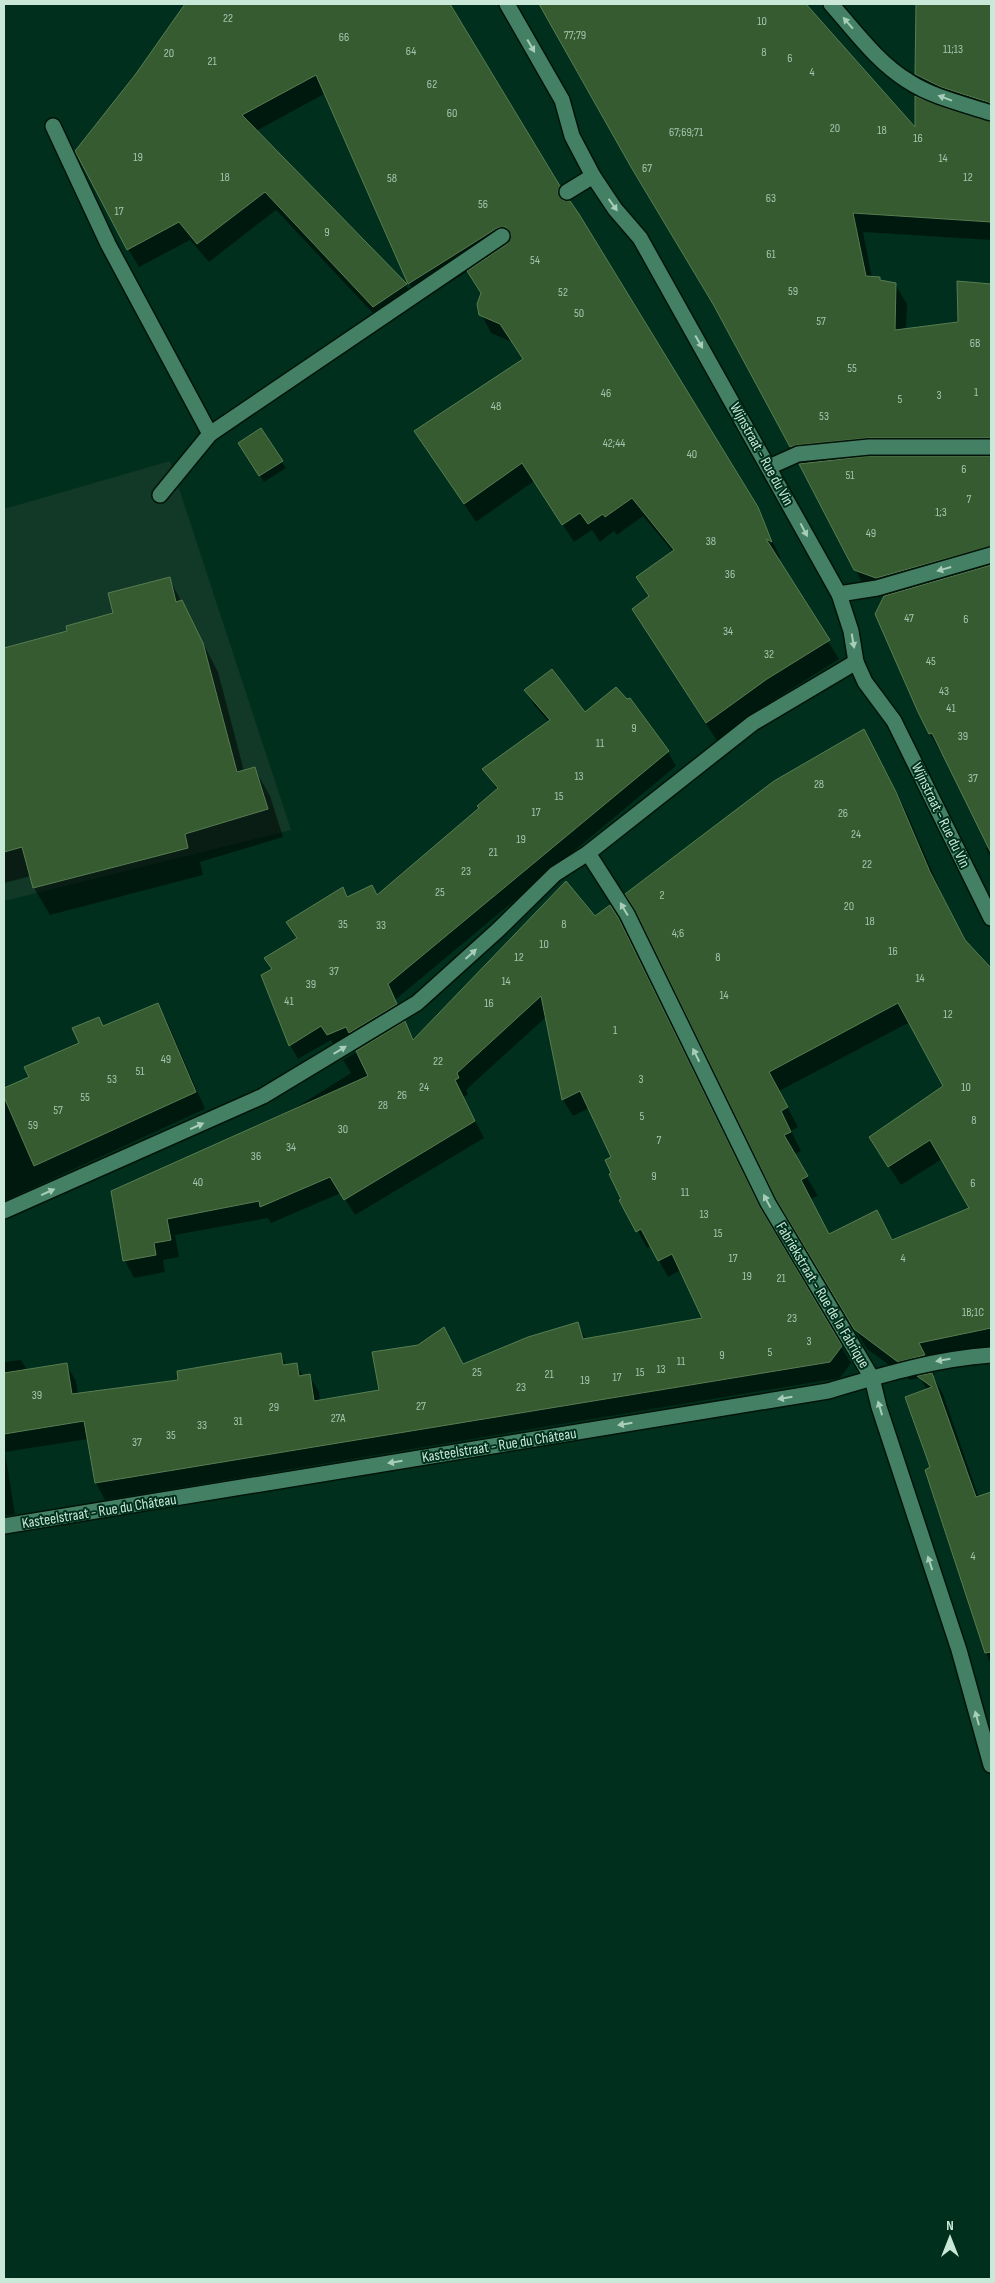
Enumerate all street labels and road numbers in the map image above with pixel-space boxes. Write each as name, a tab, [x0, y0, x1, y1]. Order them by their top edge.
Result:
street label: Wijnstraat - Rue du Vin	[725, 400, 798, 509]
street label: Wijnstraat - Rue du Vin	[907, 760, 974, 871]
street label: Fabriekstraat - Rue de la Fabrique	[771, 1219, 874, 1372]
street label: Kasteelstraat - Rue du Château	[420, 1424, 578, 1467]
street label: Kasteelstraat - Rue du Château	[20, 1490, 178, 1533]

